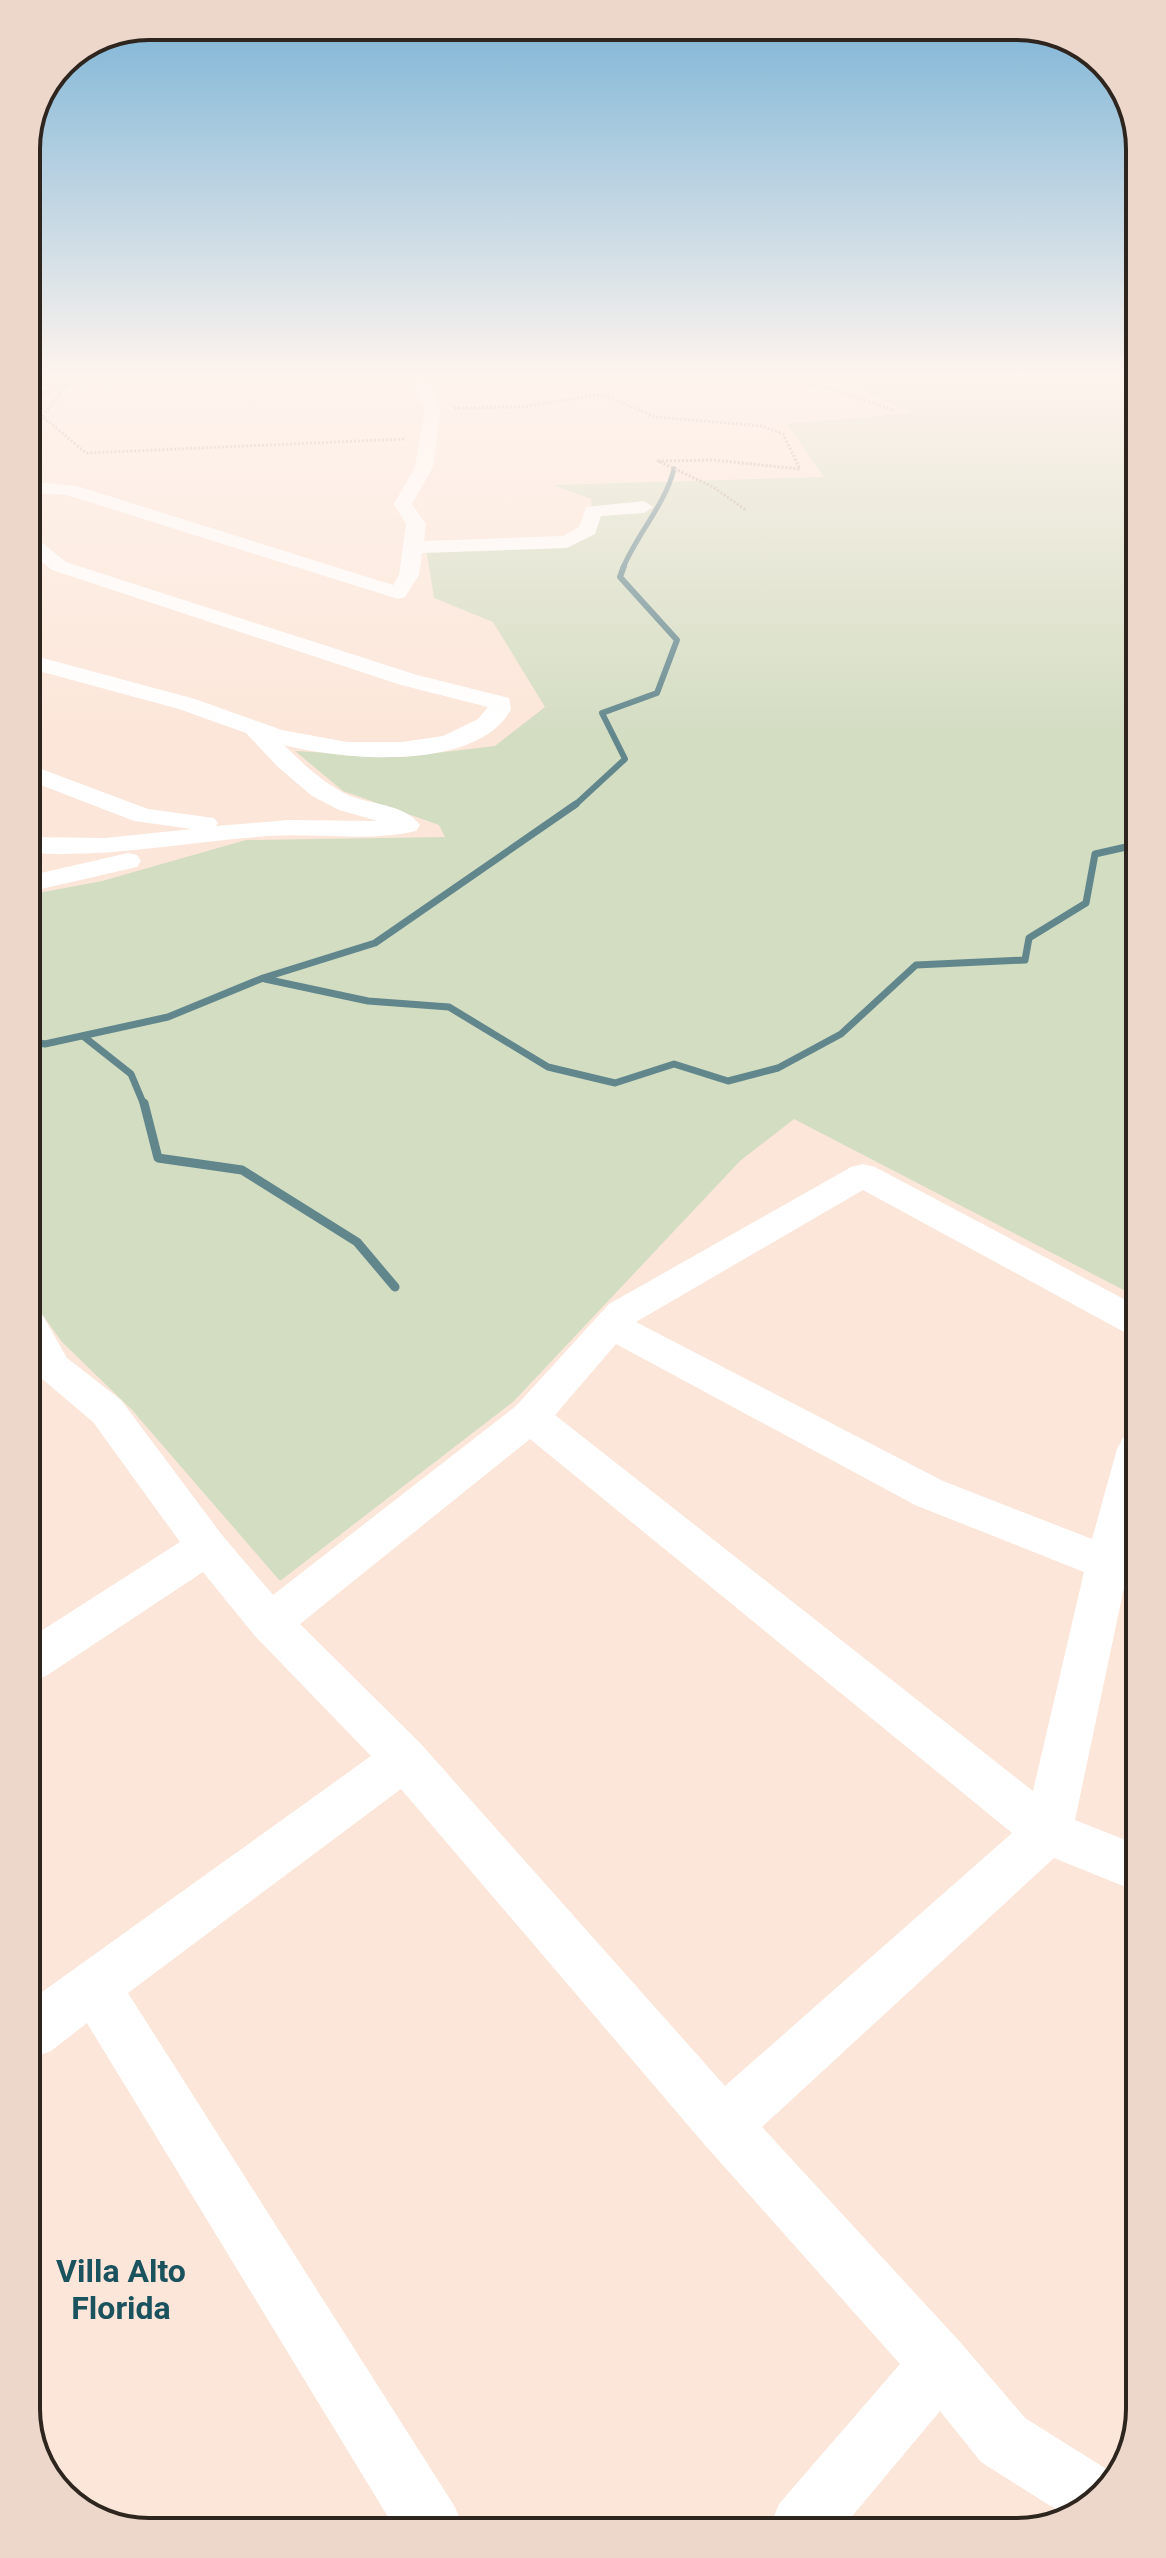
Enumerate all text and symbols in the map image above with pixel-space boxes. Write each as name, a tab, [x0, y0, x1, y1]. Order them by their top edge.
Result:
district label: Villa Alto Florida	[56, 2252, 186, 2327]

